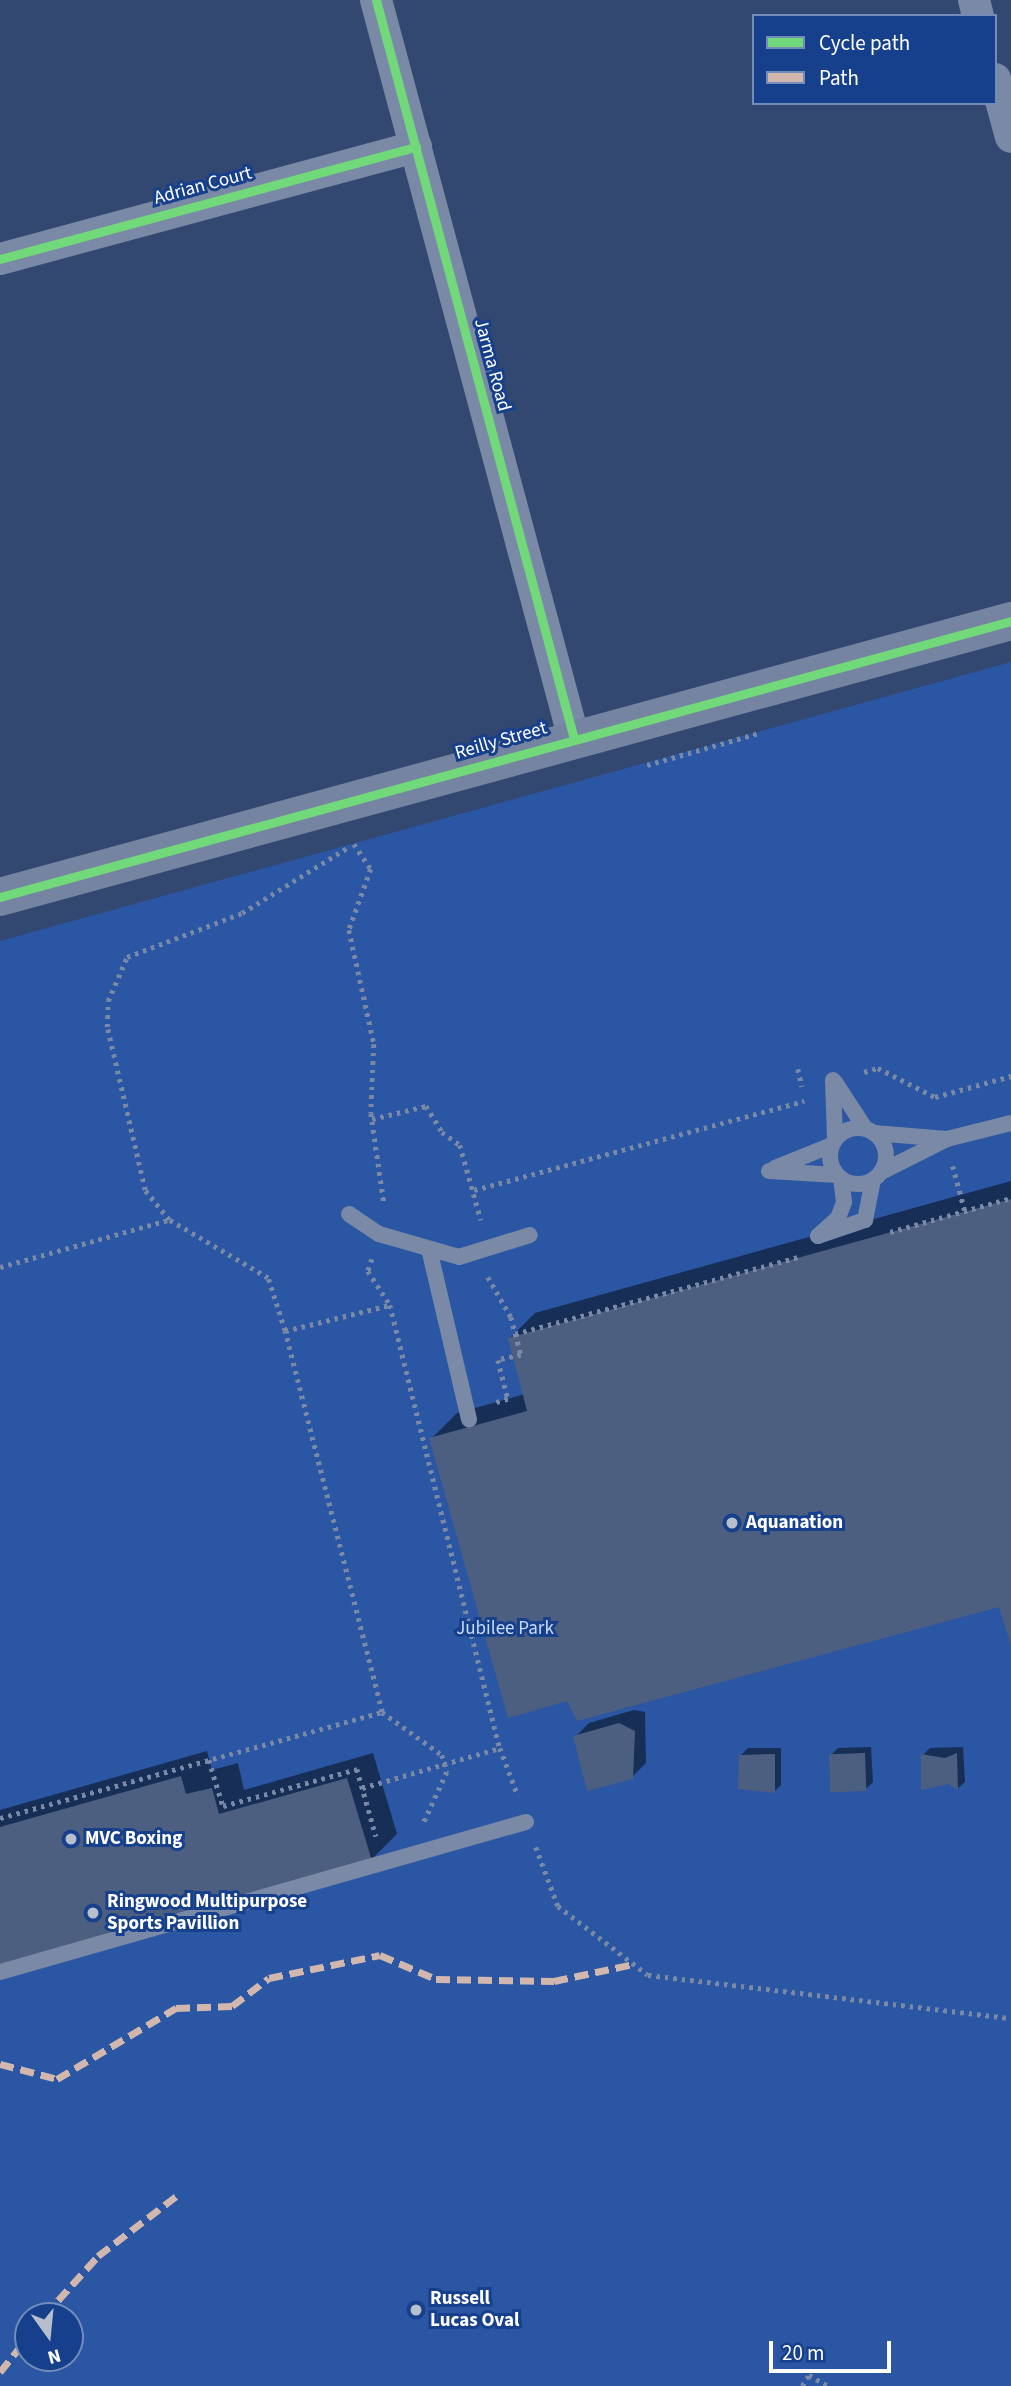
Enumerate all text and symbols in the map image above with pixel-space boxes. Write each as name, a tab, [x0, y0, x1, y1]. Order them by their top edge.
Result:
legend	[752, 14, 997, 105]
text: Cycle path	[819, 28, 910, 58]
text: Path	[819, 63, 859, 93]
street label: Adrian Court	[152, 162, 254, 210]
street label: Jarma Road	[469, 316, 515, 414]
street label: Reilly Street	[452, 717, 550, 765]
place label: Aquanation	[746, 1512, 843, 1534]
marker: Aquanation	[724, 1515, 740, 1531]
park label: Jubilee Park	[456, 1618, 554, 1640]
place label: MVC Boxing	[85, 1828, 182, 1850]
marker: MVC Boxing	[63, 1831, 79, 1847]
place label: Ringwood Multipurpose Sports Pavillion	[107, 1891, 307, 1935]
marker: Ringwood Multipurpose Sports Pavillion	[85, 1905, 101, 1921]
place label: Russell Lucas Oval	[430, 2288, 519, 2332]
north arrow	[14, 2302, 84, 2372]
marker: Russell Lucas Oval	[408, 2302, 424, 2318]
scale bar	[773, 2326, 895, 2370]
text: 20 m	[782, 2338, 824, 2368]
text: N	[44, 2341, 64, 2371]

